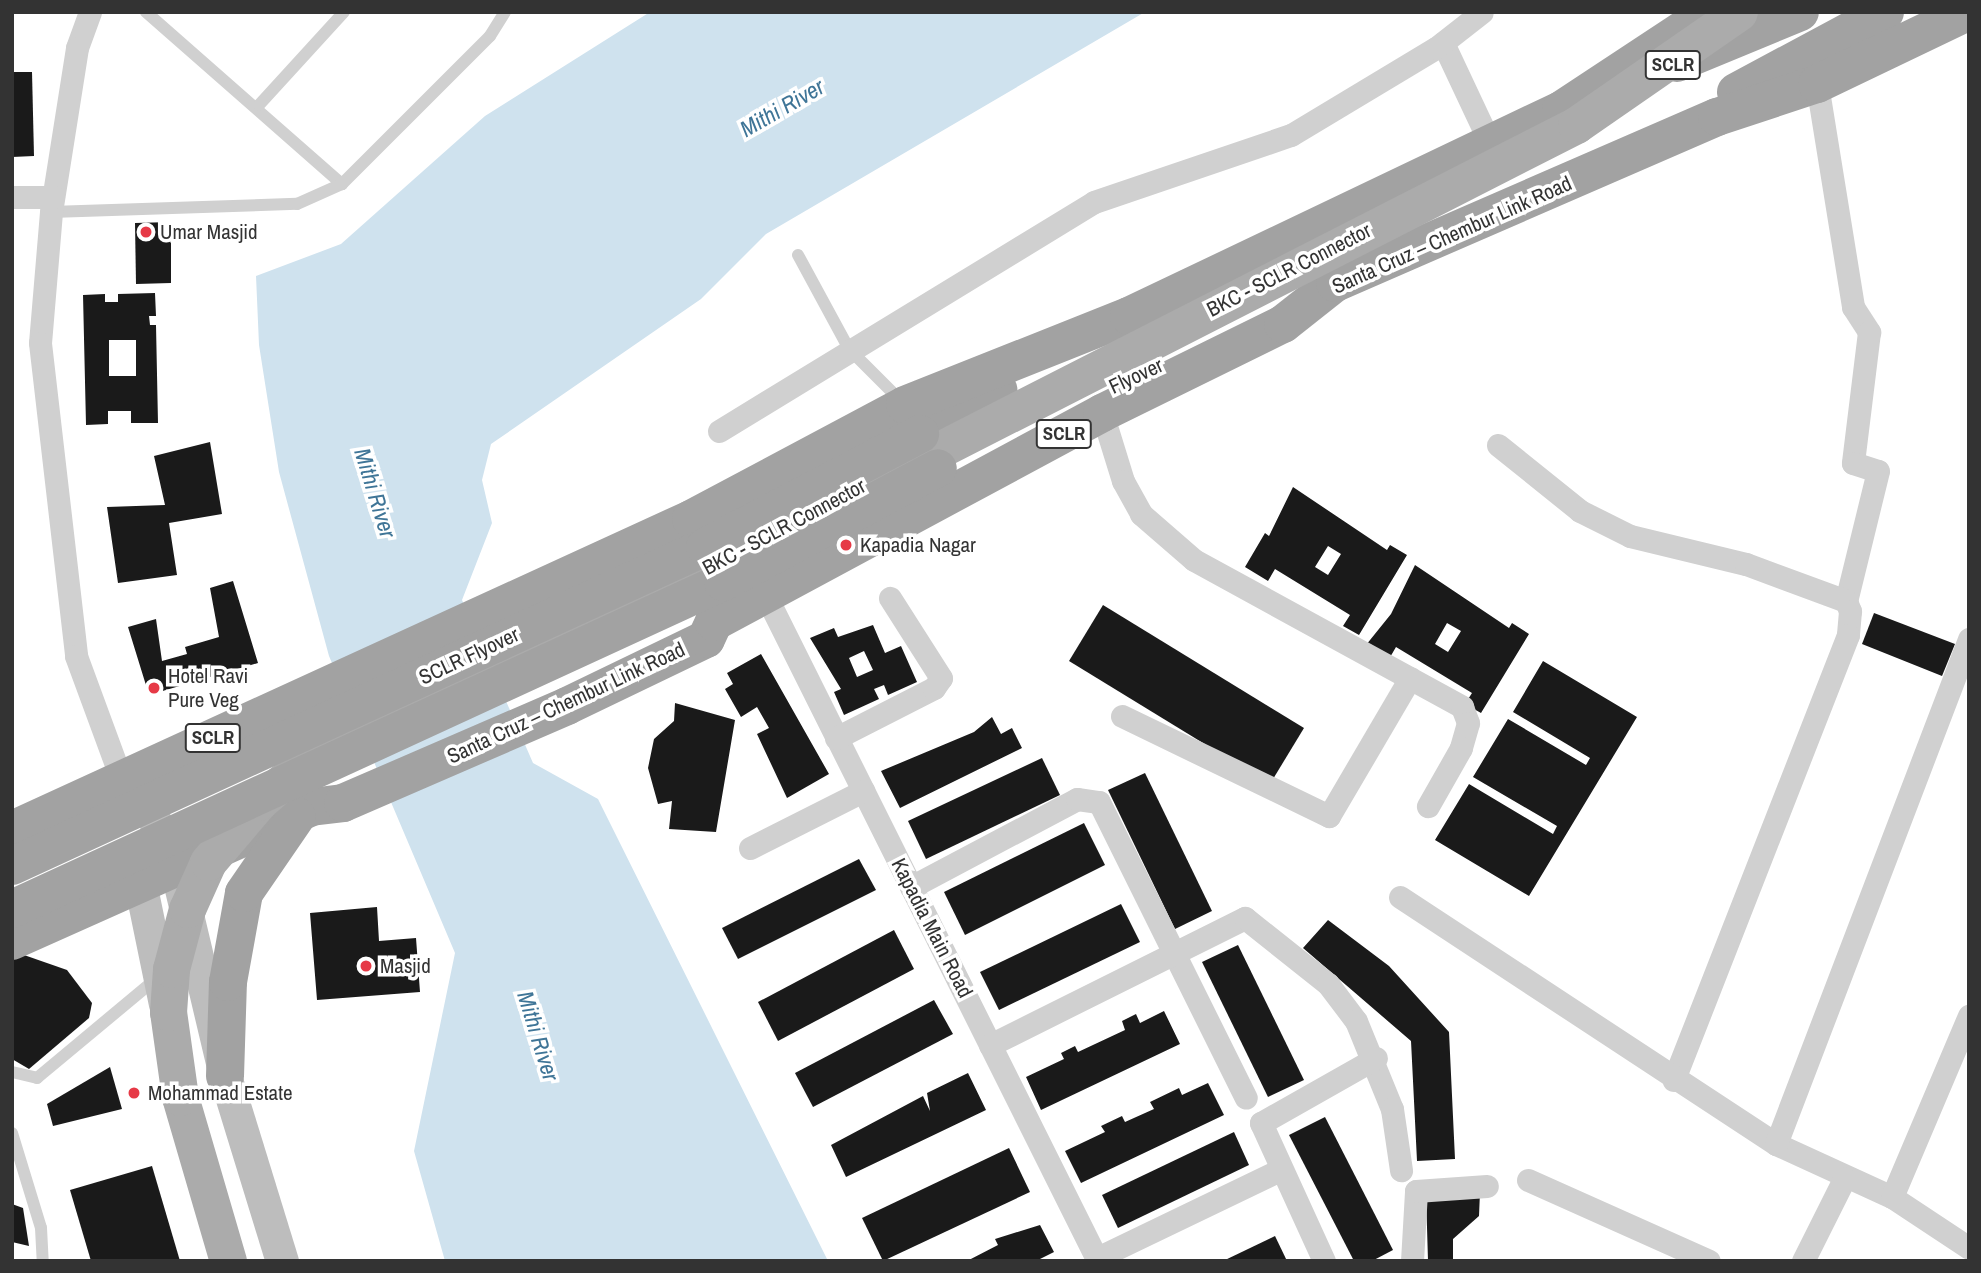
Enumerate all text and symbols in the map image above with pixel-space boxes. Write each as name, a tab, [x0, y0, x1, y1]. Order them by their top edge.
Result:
road number: SCLR	[1643, 50, 1703, 80]
water label: Mithi River	[735, 73, 829, 143]
street label: Santa Cruz – Chembur Link Road	[1328, 171, 1576, 299]
street label: BKC - SCLR Connector	[1203, 218, 1375, 322]
place label: Umar Masjid	[160, 219, 258, 245]
marker: Umar Masjid	[138, 224, 154, 240]
street label: Flyover	[1105, 353, 1167, 399]
road number: SCLR	[1034, 418, 1094, 449]
water label: Mithi River	[348, 445, 402, 541]
street label: BKC - SCLR Connector	[698, 473, 870, 581]
place label: Kapadia Nagar	[860, 532, 976, 558]
marker: Kapadia Nagar	[838, 537, 854, 553]
street label: SCLR Flyover	[415, 622, 523, 690]
street label: Santa Cruz – Chembur Link Road	[443, 637, 689, 769]
place label: Hotel Ravi Pure Veg	[168, 663, 248, 713]
marker: Hotel Ravi Pure Veg	[146, 680, 162, 696]
road number: SCLR	[183, 722, 243, 754]
street label: Kapadia Main Road	[886, 854, 978, 1002]
place label: Masjid	[380, 953, 431, 979]
marker: Masjid	[358, 958, 374, 974]
water label: Mithi River	[511, 988, 565, 1084]
place label: Mohammad Estate	[148, 1080, 293, 1106]
marker: Mohammad Estate	[126, 1085, 142, 1101]

